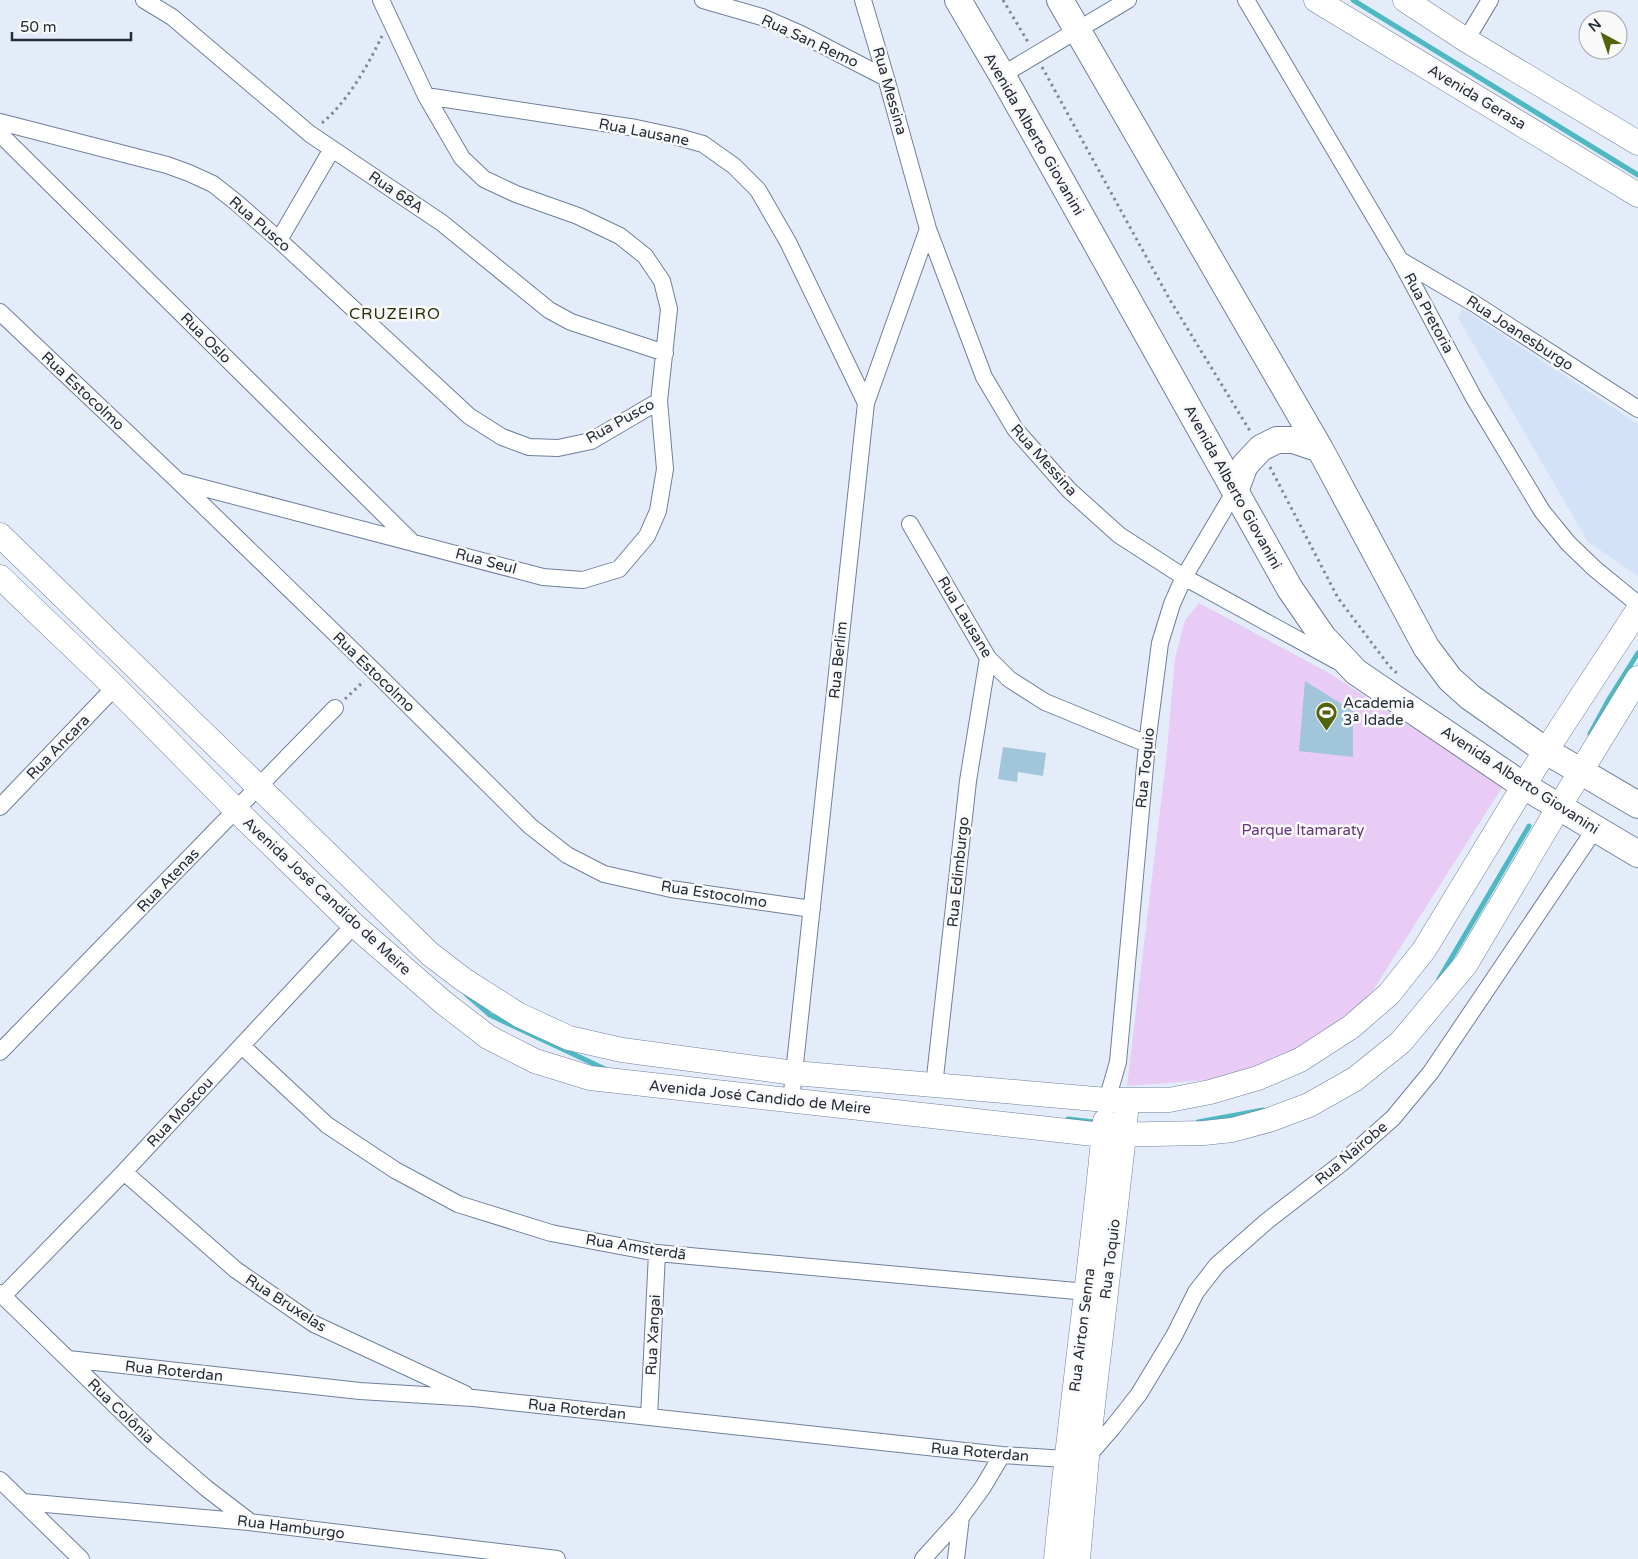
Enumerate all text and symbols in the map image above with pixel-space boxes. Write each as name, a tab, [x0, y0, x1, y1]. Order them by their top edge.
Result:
scale bar	[12, 10, 131, 42]
north arrow	[1578, 10, 1628, 60]
street label: Rua San Remo	[759, 11, 861, 71]
text: N	[1585, 15, 1605, 36]
text: 50 m	[20, 18, 57, 36]
street label: Rua Messina	[869, 45, 911, 137]
street label: Avenida Alberto Giovanini	[980, 49, 1088, 219]
street label: Avenida Gerasa	[1425, 61, 1529, 133]
street label: Rua Lausane	[597, 114, 691, 150]
street label: Rua 68A	[365, 167, 427, 217]
street label: Rua Pusco	[226, 192, 294, 256]
street label: Rua Pretoria	[1400, 270, 1458, 356]
street label: Rua Joanesburgo	[1463, 292, 1577, 374]
district label: CRUZEIRO	[349, 304, 441, 324]
street label: Rua Oslo	[177, 309, 235, 367]
street label: Rua Estocolmo	[38, 348, 128, 434]
street label: Rua Pusco	[583, 395, 657, 447]
street label: Avenida Alberto Giovanini	[1180, 402, 1286, 572]
street label: Rua Messina	[1007, 420, 1081, 500]
street label: Rua Seul	[453, 544, 519, 578]
street label: Rua Lausane	[934, 573, 996, 661]
street label: Rua Berlim	[825, 620, 851, 700]
street label: Rua Estocolmo	[329, 628, 419, 716]
place label: Academia 3ª Idade	[1343, 694, 1414, 729]
sports icon: Academia 3ª Idade	[1315, 700, 1339, 731]
street label: Rua Ancara	[23, 711, 93, 783]
street label: Avenida Alberto Giovanini	[1438, 722, 1602, 838]
street label: Rua Toquio	[1132, 727, 1158, 809]
street label: Avenida José Candido de Meire	[239, 813, 415, 979]
street label: Rua Edimburgo	[943, 816, 973, 928]
park label: Parque Itamaraty	[1242, 821, 1364, 839]
street label: Rua Atenas	[133, 844, 203, 916]
street label: Rua Estocolmo	[660, 877, 768, 911]
street label: Rua Moscou	[143, 1073, 217, 1151]
street label: Avenida José Candido de Meire	[648, 1076, 872, 1118]
street label: Rua Nairobe	[1311, 1118, 1391, 1188]
street label: Rua Toquio	[1096, 1218, 1124, 1300]
street label: Rua Amsterdã	[584, 1230, 688, 1264]
street label: Rua Airton Senna	[1065, 1267, 1099, 1393]
street label: Rua Bruxelas	[242, 1270, 330, 1336]
street label: Rua Xangai	[642, 1294, 664, 1376]
street label: Rua Roterdan	[124, 1357, 224, 1385]
street label: Rua Colônia	[84, 1375, 158, 1447]
street label: Rua Roterdan	[527, 1395, 627, 1423]
street label: Rua Roterdan	[930, 1439, 1030, 1465]
street label: Rua Hamburgo	[236, 1511, 346, 1543]

